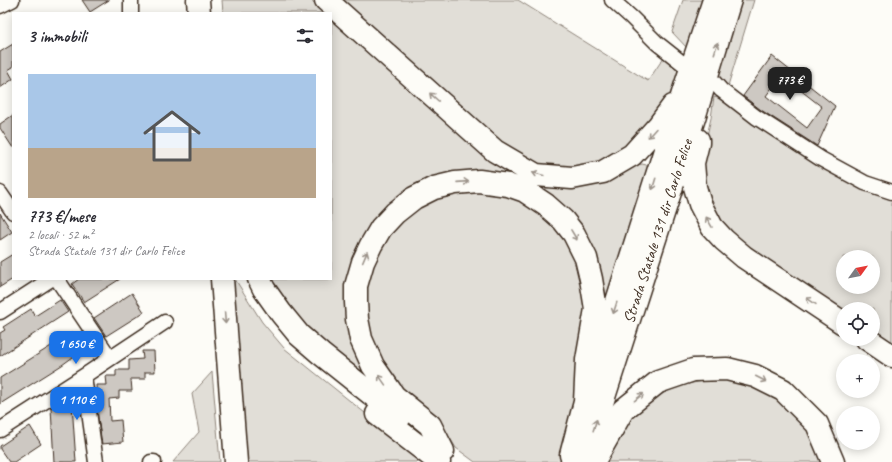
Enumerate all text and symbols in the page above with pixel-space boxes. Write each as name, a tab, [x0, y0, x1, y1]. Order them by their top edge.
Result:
icon: filters	[294, 25, 316, 47]
text: 3 immobili	[28, 26, 87, 47]
one-way arrow	[713, 41, 720, 54]
pin: 773 €	[762, 67, 818, 101]
text: 773 €	[777, 72, 803, 88]
one-way arrow	[429, 93, 439, 102]
icon: home	[136, 100, 208, 172]
one-way arrow	[648, 128, 657, 138]
street label: Strada Statale 131 dir Carlo Felice	[619, 135, 698, 326]
one-way arrow	[531, 170, 544, 177]
one-way arrow	[650, 177, 657, 190]
one-way arrow	[456, 179, 469, 186]
text: 773 €/mese	[28, 206, 95, 227]
one-way arrow	[705, 216, 713, 228]
text: 2 locali · 52 m²	[28, 227, 93, 243]
one-way arrow	[570, 229, 578, 241]
text: Strada Statale 131 dir Carlo Felice	[28, 243, 184, 259]
north arrow	[836, 250, 880, 294]
map controls	[836, 250, 880, 450]
one-way arrow	[362, 252, 370, 264]
one-way arrow	[805, 297, 816, 306]
one-way arrow	[611, 301, 619, 313]
button: locate	[836, 302, 880, 346]
one-way arrow	[221, 311, 228, 324]
pin: 1 650 €	[39, 331, 113, 365]
text: 1 650 €	[58, 336, 94, 352]
button: +	[836, 354, 880, 398]
one-way arrow	[378, 375, 386, 386]
one-way arrow	[754, 375, 766, 383]
pin: 1 110 €	[40, 387, 114, 421]
text: 1 110 €	[59, 392, 95, 408]
one-way arrow	[634, 393, 645, 401]
button: −	[836, 406, 880, 450]
one-way arrow	[592, 419, 599, 432]

